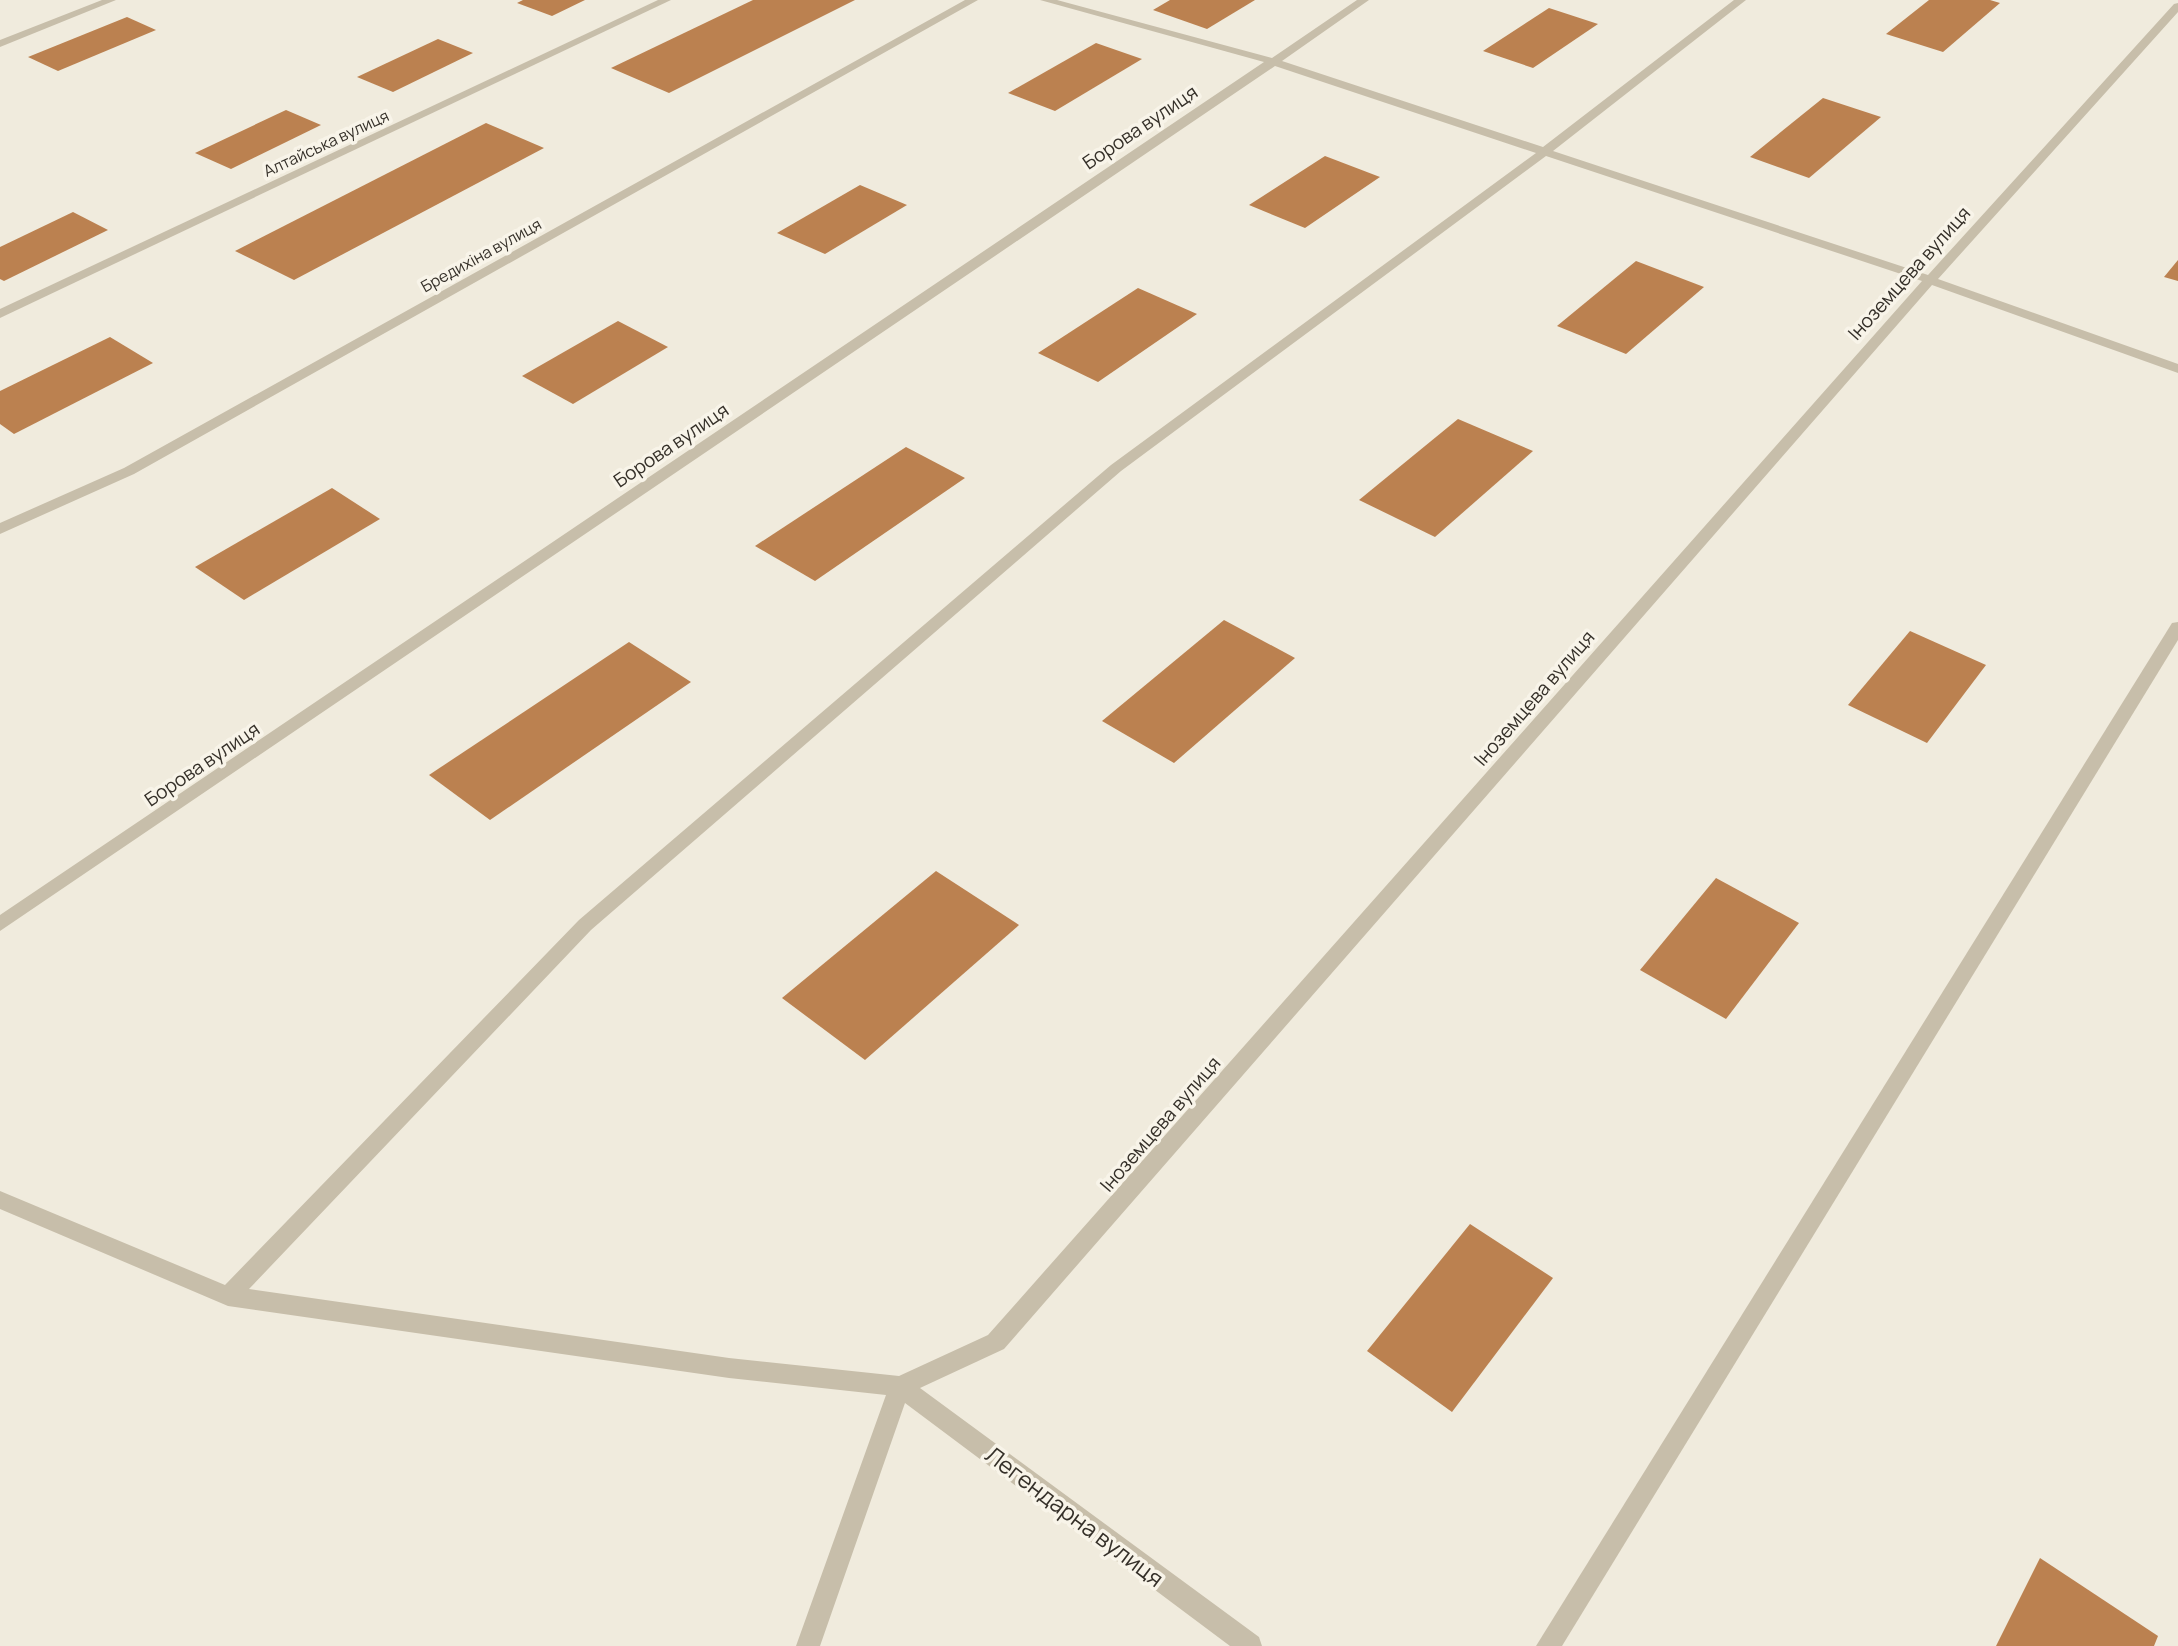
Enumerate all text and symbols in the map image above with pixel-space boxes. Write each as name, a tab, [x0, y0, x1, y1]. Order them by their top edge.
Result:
street label: Борова вулиця	[1077, 79, 1203, 175]
street label: Алтайська вулиця	[260, 104, 392, 182]
street label: Іноземцева вулиця	[1842, 201, 1976, 345]
street label: Бредихіна вулиця	[417, 213, 545, 297]
street label: Борова вулиця	[608, 397, 734, 493]
street label: Іноземцева вулиця	[1468, 625, 1600, 771]
street label: Борова вулиця	[139, 716, 265, 812]
street label: Іноземцева вулиця	[1094, 1051, 1226, 1197]
street label: Легендарна вулиця	[979, 1438, 1171, 1594]

